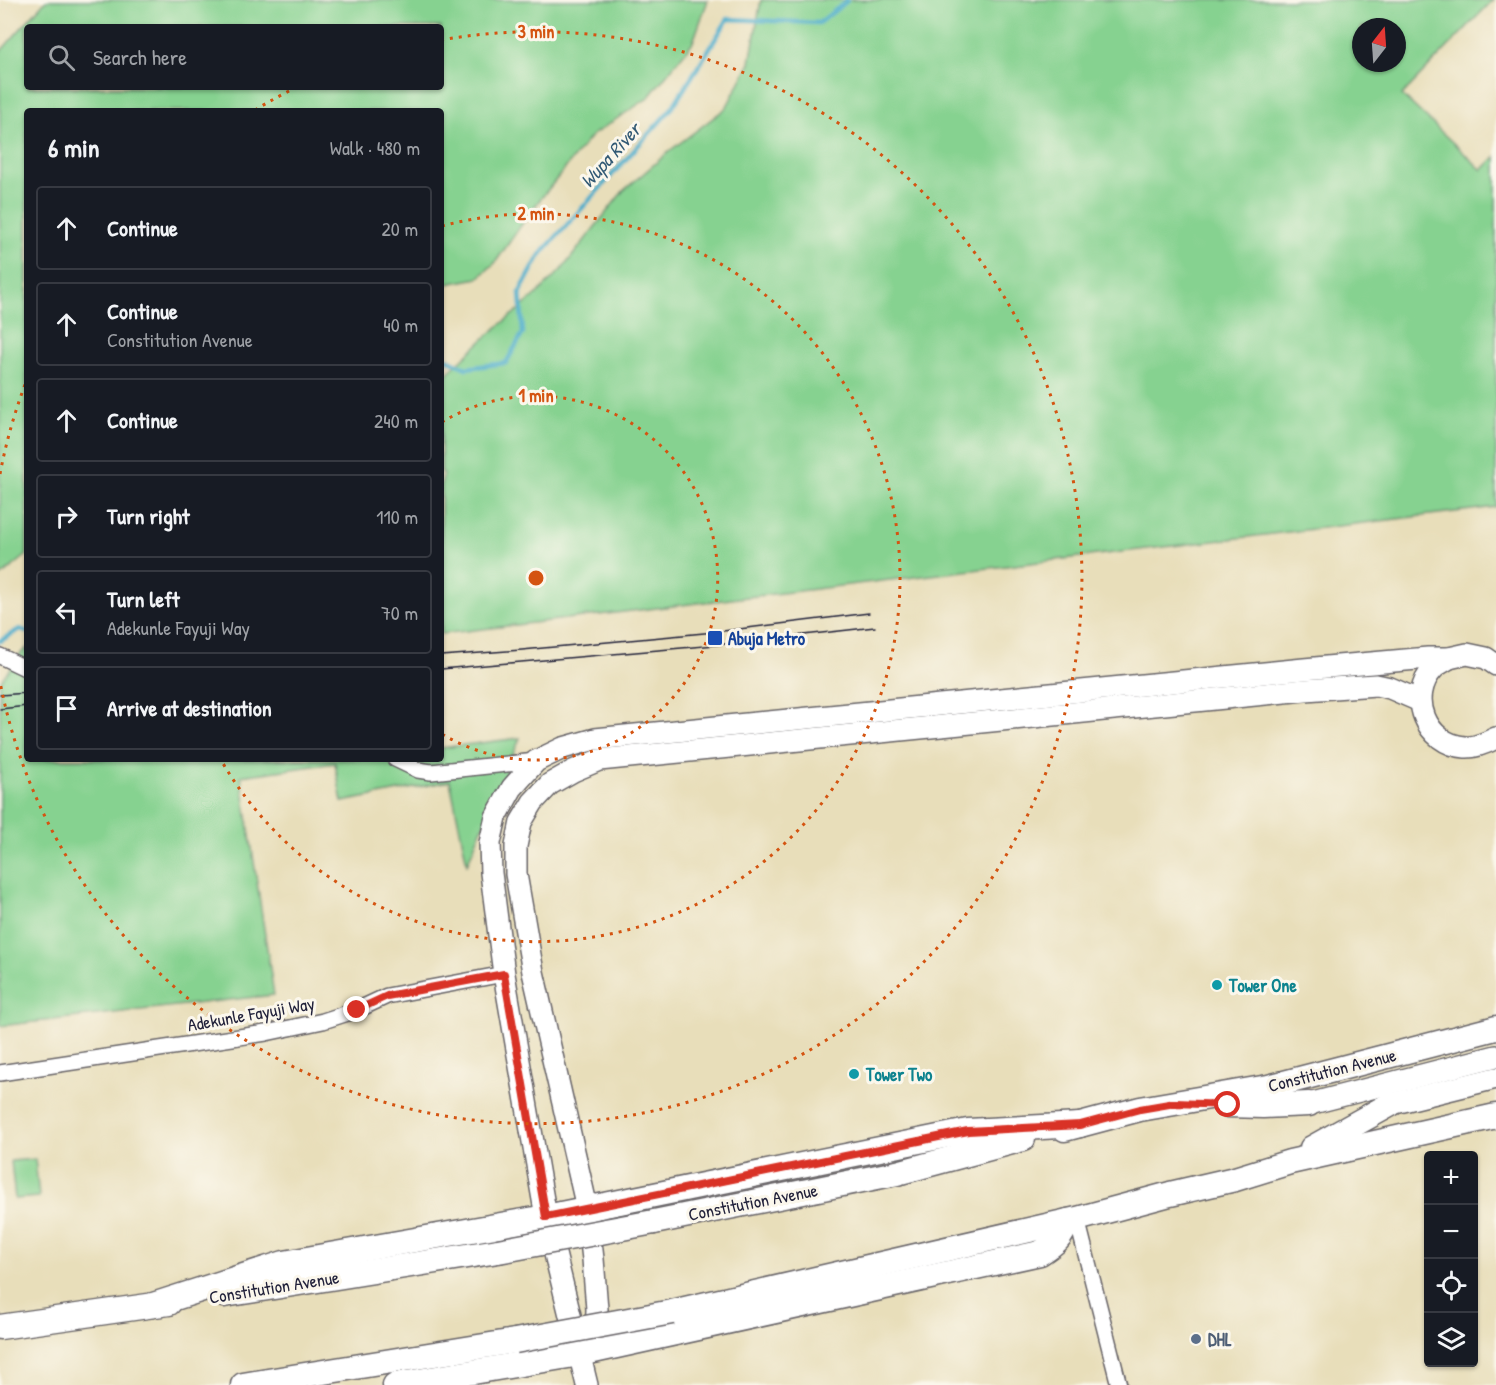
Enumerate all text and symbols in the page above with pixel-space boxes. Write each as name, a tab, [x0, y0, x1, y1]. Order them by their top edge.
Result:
north arrow	[1352, 18, 1406, 72]
text: 3 min	[518, 19, 554, 44]
search box	[24, 24, 444, 90]
icon: search	[45, 41, 78, 74]
text: Search here	[93, 42, 187, 72]
water label: Wupa River	[574, 115, 649, 194]
text: 6 min	[48, 130, 100, 165]
text: Walk · 480 m	[330, 134, 420, 161]
text: 2 min	[518, 201, 554, 226]
icon: ahead	[50, 212, 83, 245]
text: Continue	[107, 213, 178, 243]
text: 20 m	[381, 215, 418, 242]
text: Continue	[107, 296, 178, 326]
icon: ahead	[50, 308, 83, 341]
text: 40 m	[383, 311, 418, 338]
text: Constitution Avenue	[107, 326, 253, 353]
text: 1 min	[518, 383, 554, 408]
icon: ahead	[50, 404, 83, 437]
text: Continue	[107, 405, 178, 435]
text: 240 m	[374, 407, 418, 434]
icon: right	[50, 500, 83, 533]
text: Turn right	[107, 501, 190, 531]
text: 110 m	[376, 503, 418, 530]
centre of rings	[526, 568, 546, 588]
text: Turn left	[107, 584, 180, 614]
icon: left	[50, 596, 83, 629]
text: 70 m	[381, 599, 418, 626]
text: Adekunle Fayuji Way	[107, 614, 250, 641]
place label: Abuja Metro	[728, 626, 806, 651]
marker: Abuja Metro	[706, 629, 724, 647]
icon: arrive	[50, 692, 83, 725]
text: Arrive at destination	[107, 693, 272, 723]
place label: Tower One	[1228, 973, 1297, 998]
marker: Tower One	[1210, 978, 1224, 992]
street label: Adekunle Fayuji Way	[185, 990, 317, 1037]
route end	[343, 996, 369, 1022]
street label: Constitution Avenue	[1265, 1042, 1399, 1098]
place label: Tower Two	[865, 1062, 933, 1087]
marker: Tower Two	[847, 1067, 861, 1081]
route start	[1214, 1091, 1240, 1117]
map controls	[1424, 1151, 1478, 1367]
button: +	[1424, 1151, 1478, 1205]
street label: Constitution Avenue	[686, 1177, 820, 1227]
button: −	[1424, 1205, 1478, 1259]
button: locate	[1424, 1259, 1478, 1313]
street label: Constitution Avenue	[207, 1264, 341, 1310]
button: layers	[1424, 1313, 1478, 1367]
place label: DHL	[1208, 1327, 1232, 1352]
marker: DHL	[1189, 1332, 1203, 1346]

